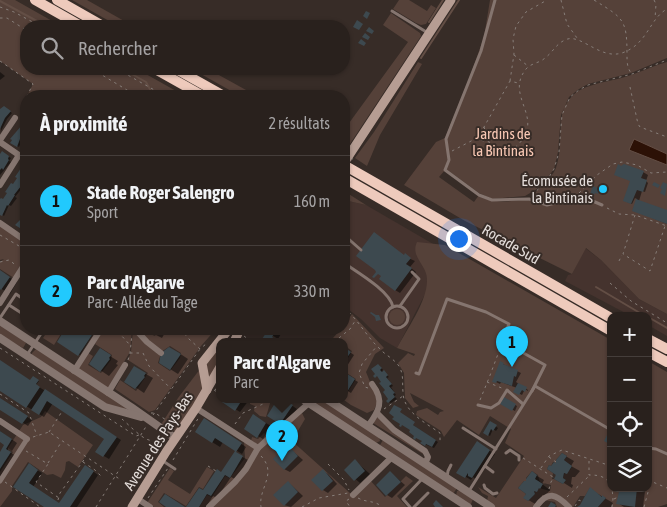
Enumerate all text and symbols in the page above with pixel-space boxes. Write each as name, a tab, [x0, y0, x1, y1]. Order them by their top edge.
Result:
search box	[20, 20, 350, 75]
icon: search	[38, 34, 66, 62]
text: Rechercher	[78, 37, 157, 59]
text: À proximité	[40, 111, 128, 135]
text: 2 résultats	[268, 114, 330, 132]
park label: Jardins de la Bintinais	[472, 125, 534, 159]
place label: Écomusée de la Bintinais	[521, 172, 593, 206]
text: Stade Roger Salengro	[87, 181, 235, 203]
marker: Écomusée de la Bintinais	[597, 183, 609, 195]
text: 1	[52, 192, 60, 210]
text: 160 m	[294, 192, 330, 210]
text: Sport	[87, 203, 118, 221]
street label: Rocade Sud	[479, 221, 543, 267]
your location	[446, 226, 472, 252]
text: Parc d'Algarve	[87, 271, 185, 293]
text: 2	[52, 282, 60, 300]
text: 330 m	[294, 282, 330, 300]
text: Parc · Allée du Tage	[87, 293, 198, 311]
map controls	[607, 312, 652, 492]
button: +	[607, 312, 652, 357]
pin: 1	[496, 326, 528, 367]
popup	[216, 338, 348, 403]
text: Parc d'Algarve	[233, 351, 331, 373]
button: −	[607, 357, 652, 402]
text: Parc	[233, 373, 259, 391]
street label: Avenue des Pays-Bas	[120, 389, 196, 493]
button: locate	[607, 402, 652, 447]
pin: 2	[266, 420, 298, 461]
button: layers	[607, 447, 652, 492]

